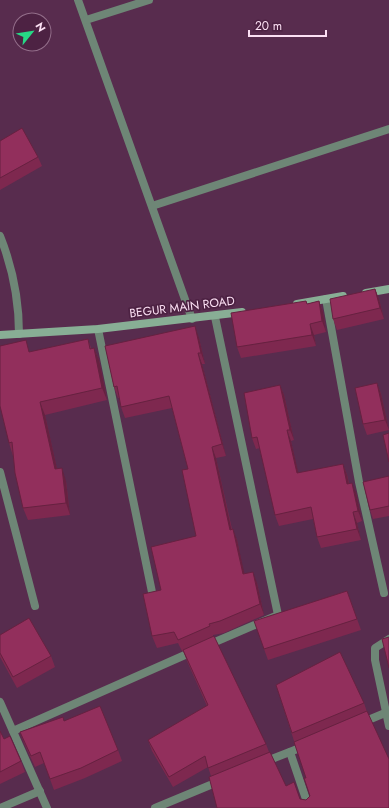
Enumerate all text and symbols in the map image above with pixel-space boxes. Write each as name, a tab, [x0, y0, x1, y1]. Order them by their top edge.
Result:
north arrow	[12, 12, 52, 52]
scale bar	[249, 12, 326, 38]
text: 20 m	[255, 17, 282, 35]
text: N	[32, 19, 50, 35]
street label: BEGUR MAIN ROAD	[128, 292, 236, 322]

